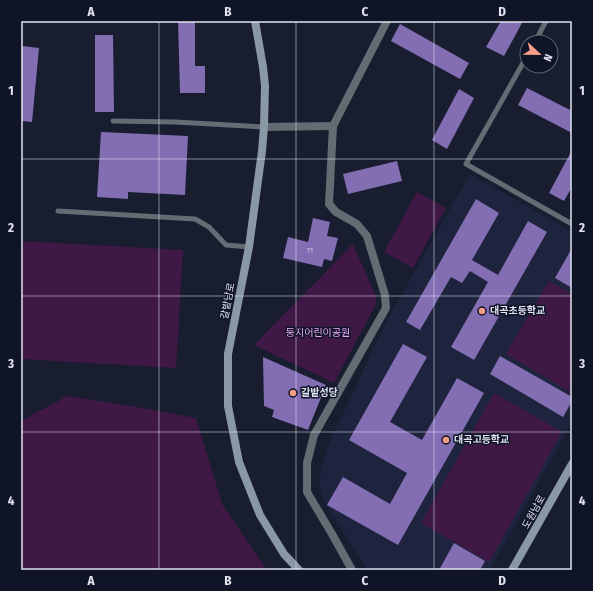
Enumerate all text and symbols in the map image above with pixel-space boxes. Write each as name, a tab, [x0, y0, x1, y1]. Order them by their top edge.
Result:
text: A	[86, 4, 95, 19]
text: B	[224, 4, 232, 19]
text: C	[362, 4, 369, 19]
text: D	[498, 4, 506, 19]
north arrow	[519, 34, 559, 74]
text: N	[541, 52, 555, 63]
text: 1	[8, 83, 14, 98]
text: 1	[579, 83, 585, 98]
text: 2	[7, 220, 14, 235]
text: 2	[578, 220, 585, 235]
house number: 71	[307, 246, 313, 255]
street label: 갈밭남로	[219, 282, 237, 320]
place label: 대곡초등학교	[490, 304, 545, 317]
marker: 대곡초등학교	[477, 306, 487, 316]
park label: 둥지어린이공원	[286, 327, 350, 339]
text: 3	[7, 356, 14, 371]
text: 3	[578, 356, 585, 371]
place label: 갈밭성당	[301, 387, 338, 399]
marker: 갈밭성당	[288, 388, 298, 398]
place label: 대곡고등학교	[454, 433, 509, 446]
marker: 대곡고등학교	[441, 435, 451, 445]
text: 4	[8, 493, 15, 508]
street label: 도원남로	[520, 493, 548, 531]
text: 4	[579, 493, 586, 508]
text: A	[86, 573, 95, 588]
text: B	[224, 573, 232, 588]
text: C	[362, 573, 369, 588]
text: D	[498, 573, 506, 588]

